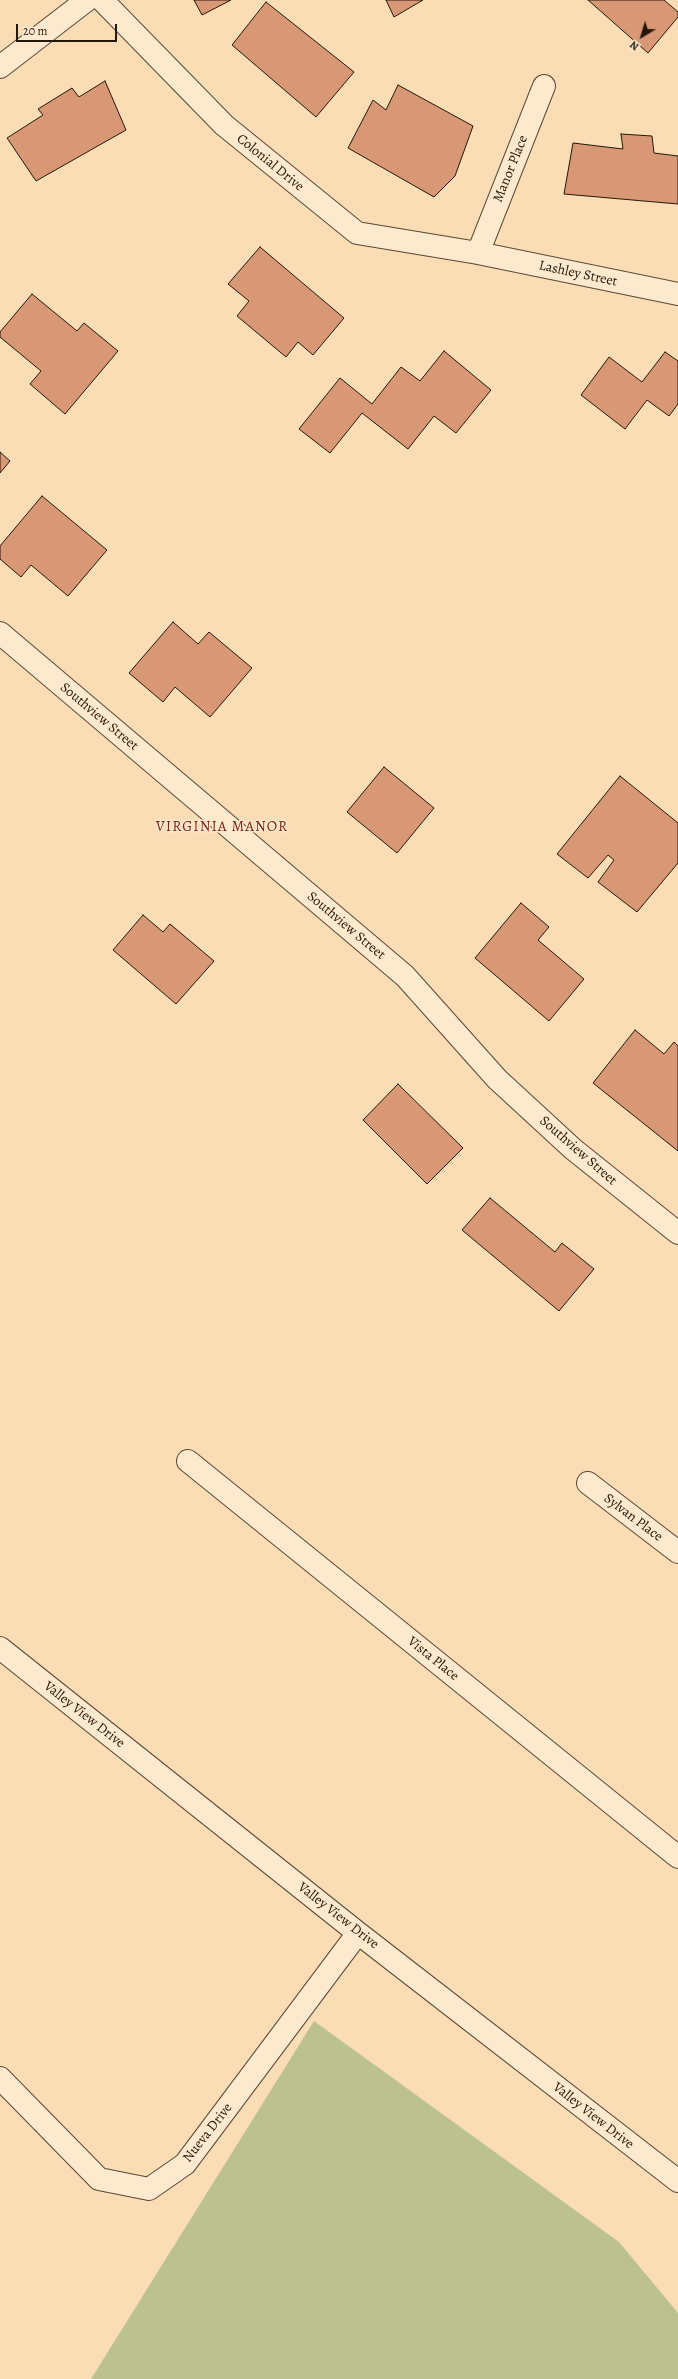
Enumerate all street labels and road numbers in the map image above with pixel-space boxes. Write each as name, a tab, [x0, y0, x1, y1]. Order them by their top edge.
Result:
street label: Colonial Drive	[233, 131, 307, 195]
street label: Manor Place	[490, 133, 532, 205]
street label: Lashley Street	[537, 257, 619, 291]
street label: Southview Street	[56, 679, 142, 755]
street label: Southview Street	[303, 888, 389, 964]
street label: Southview Street	[536, 1113, 620, 1189]
street label: Sylvan Place	[600, 1490, 666, 1546]
street label: Vista Place	[404, 1633, 462, 1685]
street label: Valley View Drive	[40, 1678, 128, 1752]
street label: Valley View Drive	[294, 1879, 382, 1953]
street label: Valley View Drive	[549, 2079, 637, 2153]
street label: Nueva Drive	[180, 2100, 236, 2166]

